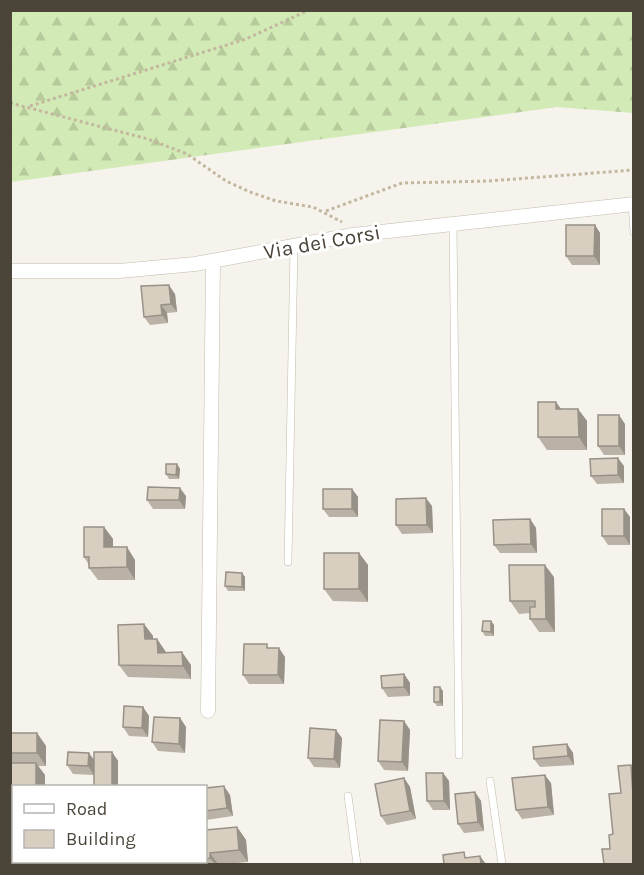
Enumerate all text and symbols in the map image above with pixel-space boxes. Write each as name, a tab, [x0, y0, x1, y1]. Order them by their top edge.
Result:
street label: Via dei Corsi	[262, 220, 382, 264]
legend	[12, 785, 207, 863]
text: Road	[66, 798, 107, 820]
text: Building	[66, 828, 136, 850]

